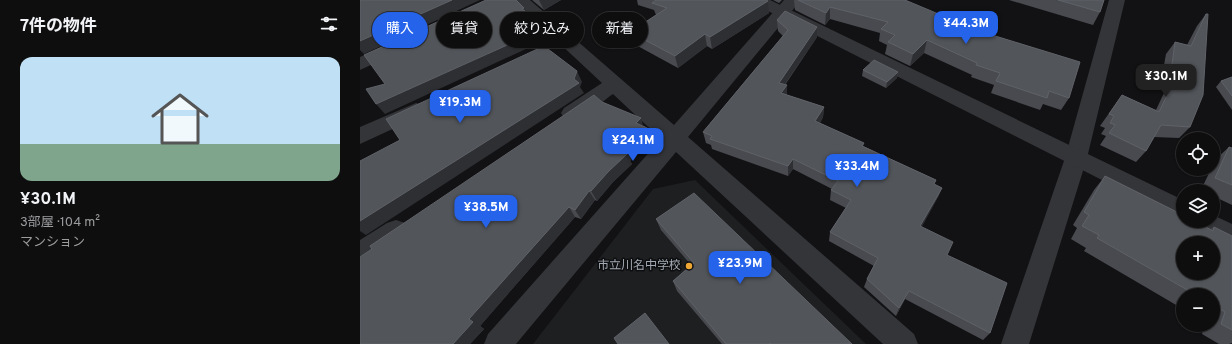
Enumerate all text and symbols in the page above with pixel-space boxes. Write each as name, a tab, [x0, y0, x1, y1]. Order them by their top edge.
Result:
pin: ¥44.3M	[933, 11, 999, 45]
chip: 購入	[372, 12, 428, 48]
chip: 賃貸	[436, 12, 492, 48]
chip: 絞り込み	[500, 12, 584, 48]
chip: 新着	[592, 12, 648, 48]
icon: filters	[318, 13, 340, 35]
text: 7件の物件	[20, 16, 97, 38]
text: ¥44.3M	[943, 16, 989, 32]
pin: ¥30.1M	[1133, 64, 1199, 98]
text: ¥30.1M	[1145, 69, 1187, 85]
icon: home	[144, 83, 216, 155]
pin: ¥19.3M	[427, 90, 493, 124]
text: ¥19.3M	[439, 95, 481, 111]
pin: ¥24.1M	[600, 128, 666, 162]
map controls	[1176, 132, 1220, 332]
button: locate	[1176, 132, 1220, 176]
text: ¥24.1M	[611, 133, 655, 149]
pin: ¥33.4M	[824, 154, 890, 188]
text: ¥33.4M	[834, 159, 880, 175]
button: layers	[1176, 184, 1220, 228]
text: ¥30.1M	[20, 189, 76, 211]
pin: ¥38.5M	[453, 195, 519, 229]
text: ¥38.5M	[463, 200, 509, 216]
text: 3部屋 · 104 m²	[20, 215, 100, 231]
text: マンション	[20, 235, 85, 251]
button: +	[1176, 236, 1220, 280]
pin: ¥23.9M	[707, 251, 773, 285]
text: ¥23.9M	[717, 256, 763, 272]
place label: 市立川名中学校	[597, 258, 681, 274]
marker: 市立川名中学校	[684, 261, 694, 271]
button: −	[1176, 288, 1220, 332]

